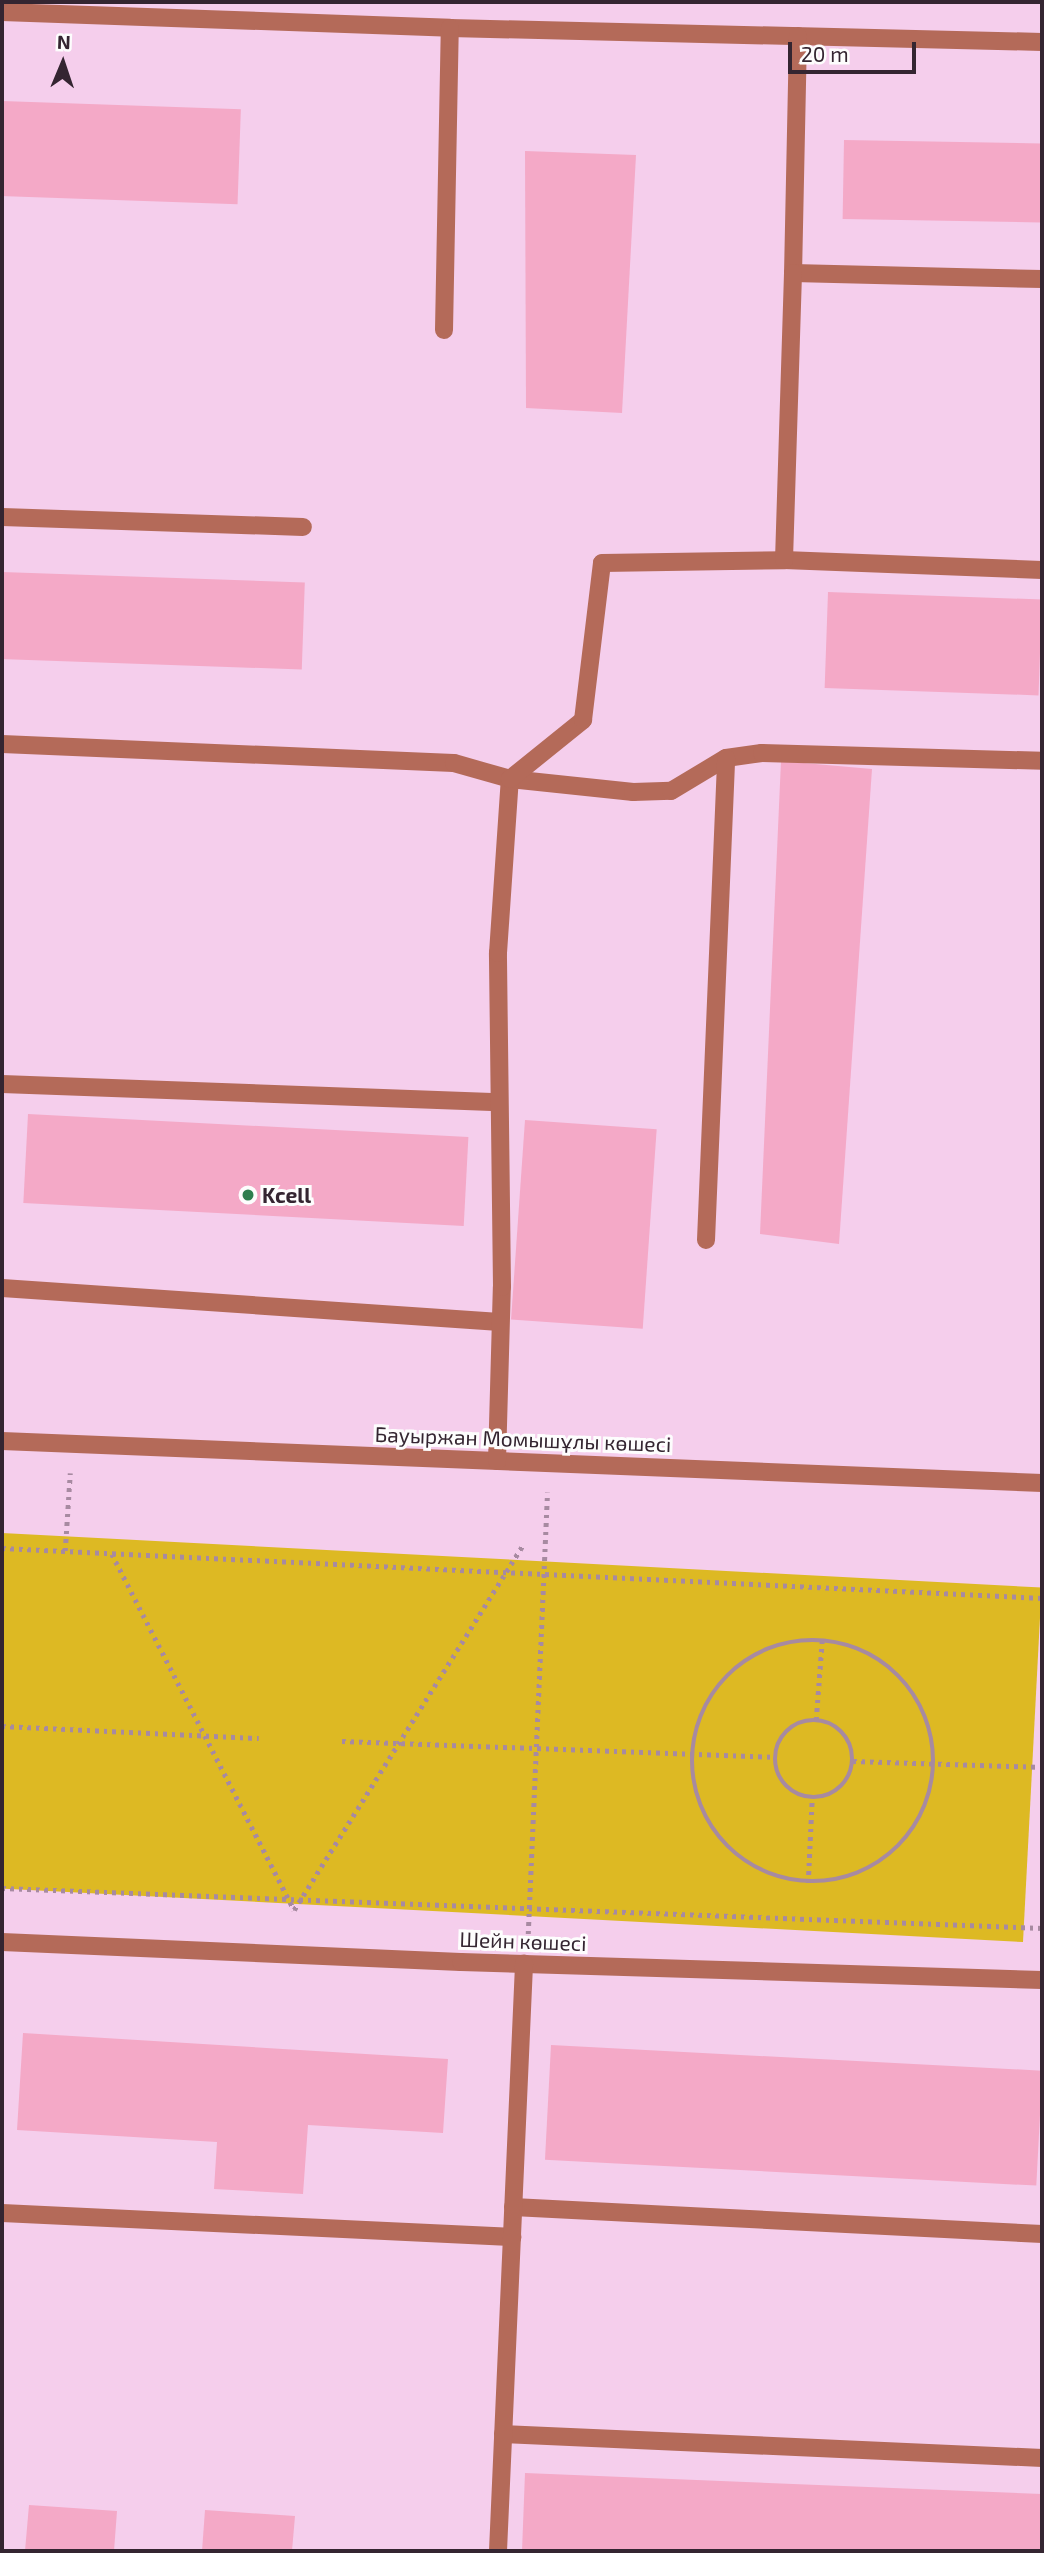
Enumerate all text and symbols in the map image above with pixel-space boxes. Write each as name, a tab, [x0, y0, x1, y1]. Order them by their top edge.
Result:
north arrow	[28, 28, 98, 98]
scale bar	[792, 28, 920, 72]
text: N	[56, 30, 71, 53]
text: 20 m	[801, 41, 849, 66]
place label: Kcell	[262, 1182, 311, 1208]
marker: Kcell	[240, 1187, 256, 1203]
street label: Бауыржан Момышұлы көшесі	[374, 1421, 672, 1457]
street label: Шейн көшесі	[459, 1926, 587, 1956]

